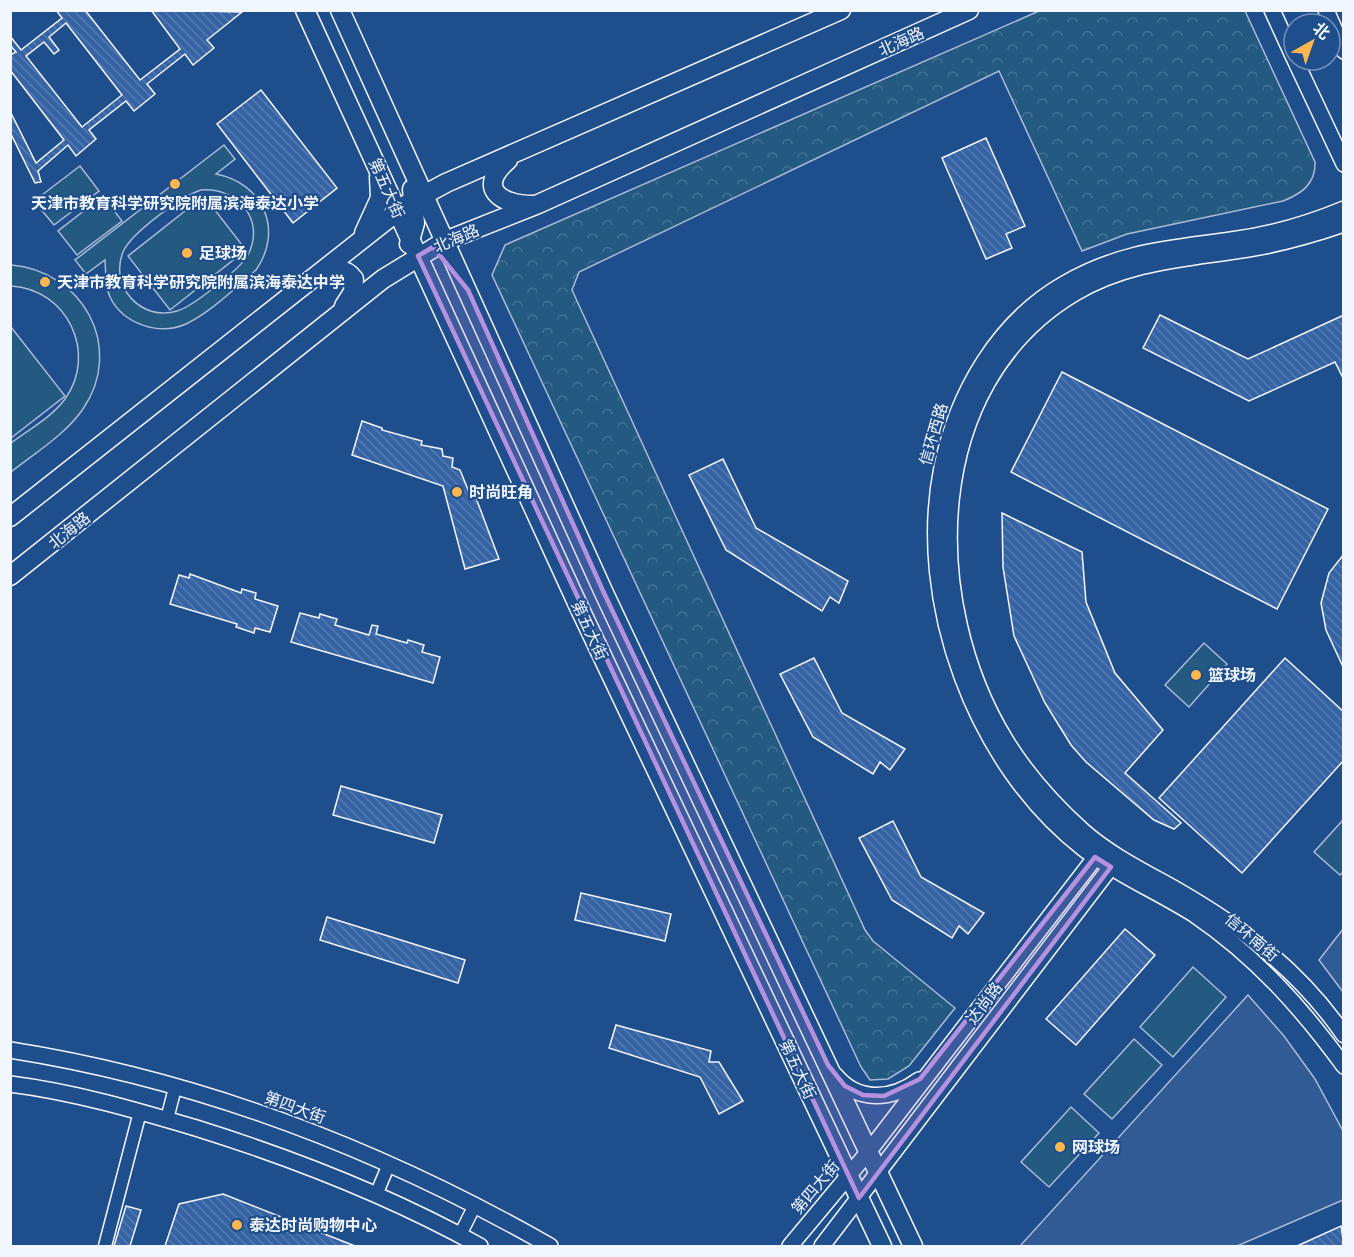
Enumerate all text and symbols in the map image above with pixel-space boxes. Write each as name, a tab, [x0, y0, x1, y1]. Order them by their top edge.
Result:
north arrow	[1282, 12, 1342, 72]
text: 北	[1310, 18, 1334, 43]
street label: 北海路	[875, 23, 927, 59]
street label: 第五大街	[366, 155, 408, 221]
marker: 天津市教育科学研究院附属滨海泰达小学	[168, 177, 182, 191]
place label: 天津市教育科学研究院附属滨海泰达小学	[31, 194, 319, 212]
street label: 北海路	[430, 220, 482, 256]
place label: 足球场	[199, 244, 247, 262]
marker: 足球场	[180, 246, 194, 260]
place label: 天津市教育科学研究院附属滨海泰达中学	[57, 273, 345, 291]
marker: 天津市教育科学研究院附属滨海泰达中学	[38, 275, 52, 289]
street label: 信环西路	[916, 401, 950, 467]
place label: 时尚旺角	[469, 483, 533, 501]
marker: 时尚旺角	[450, 485, 464, 499]
street label: 北海路	[45, 508, 93, 552]
street label: 第五大街	[568, 597, 612, 663]
place label: 篮球场	[1208, 666, 1256, 684]
marker: 篮球场	[1189, 668, 1203, 682]
street label: 信环南街	[1222, 910, 1282, 964]
street label: 达尚路	[962, 978, 1006, 1028]
street label: 第五大街	[776, 1036, 820, 1102]
street label: 第四大街	[262, 1088, 328, 1126]
place label: 网球场	[1072, 1138, 1120, 1156]
marker: 网球场	[1053, 1140, 1067, 1154]
street label: 第四大街	[788, 1157, 842, 1217]
place label: 泰达时尚购物中心	[249, 1216, 377, 1234]
marker: 泰达时尚购物中心	[230, 1218, 244, 1232]

